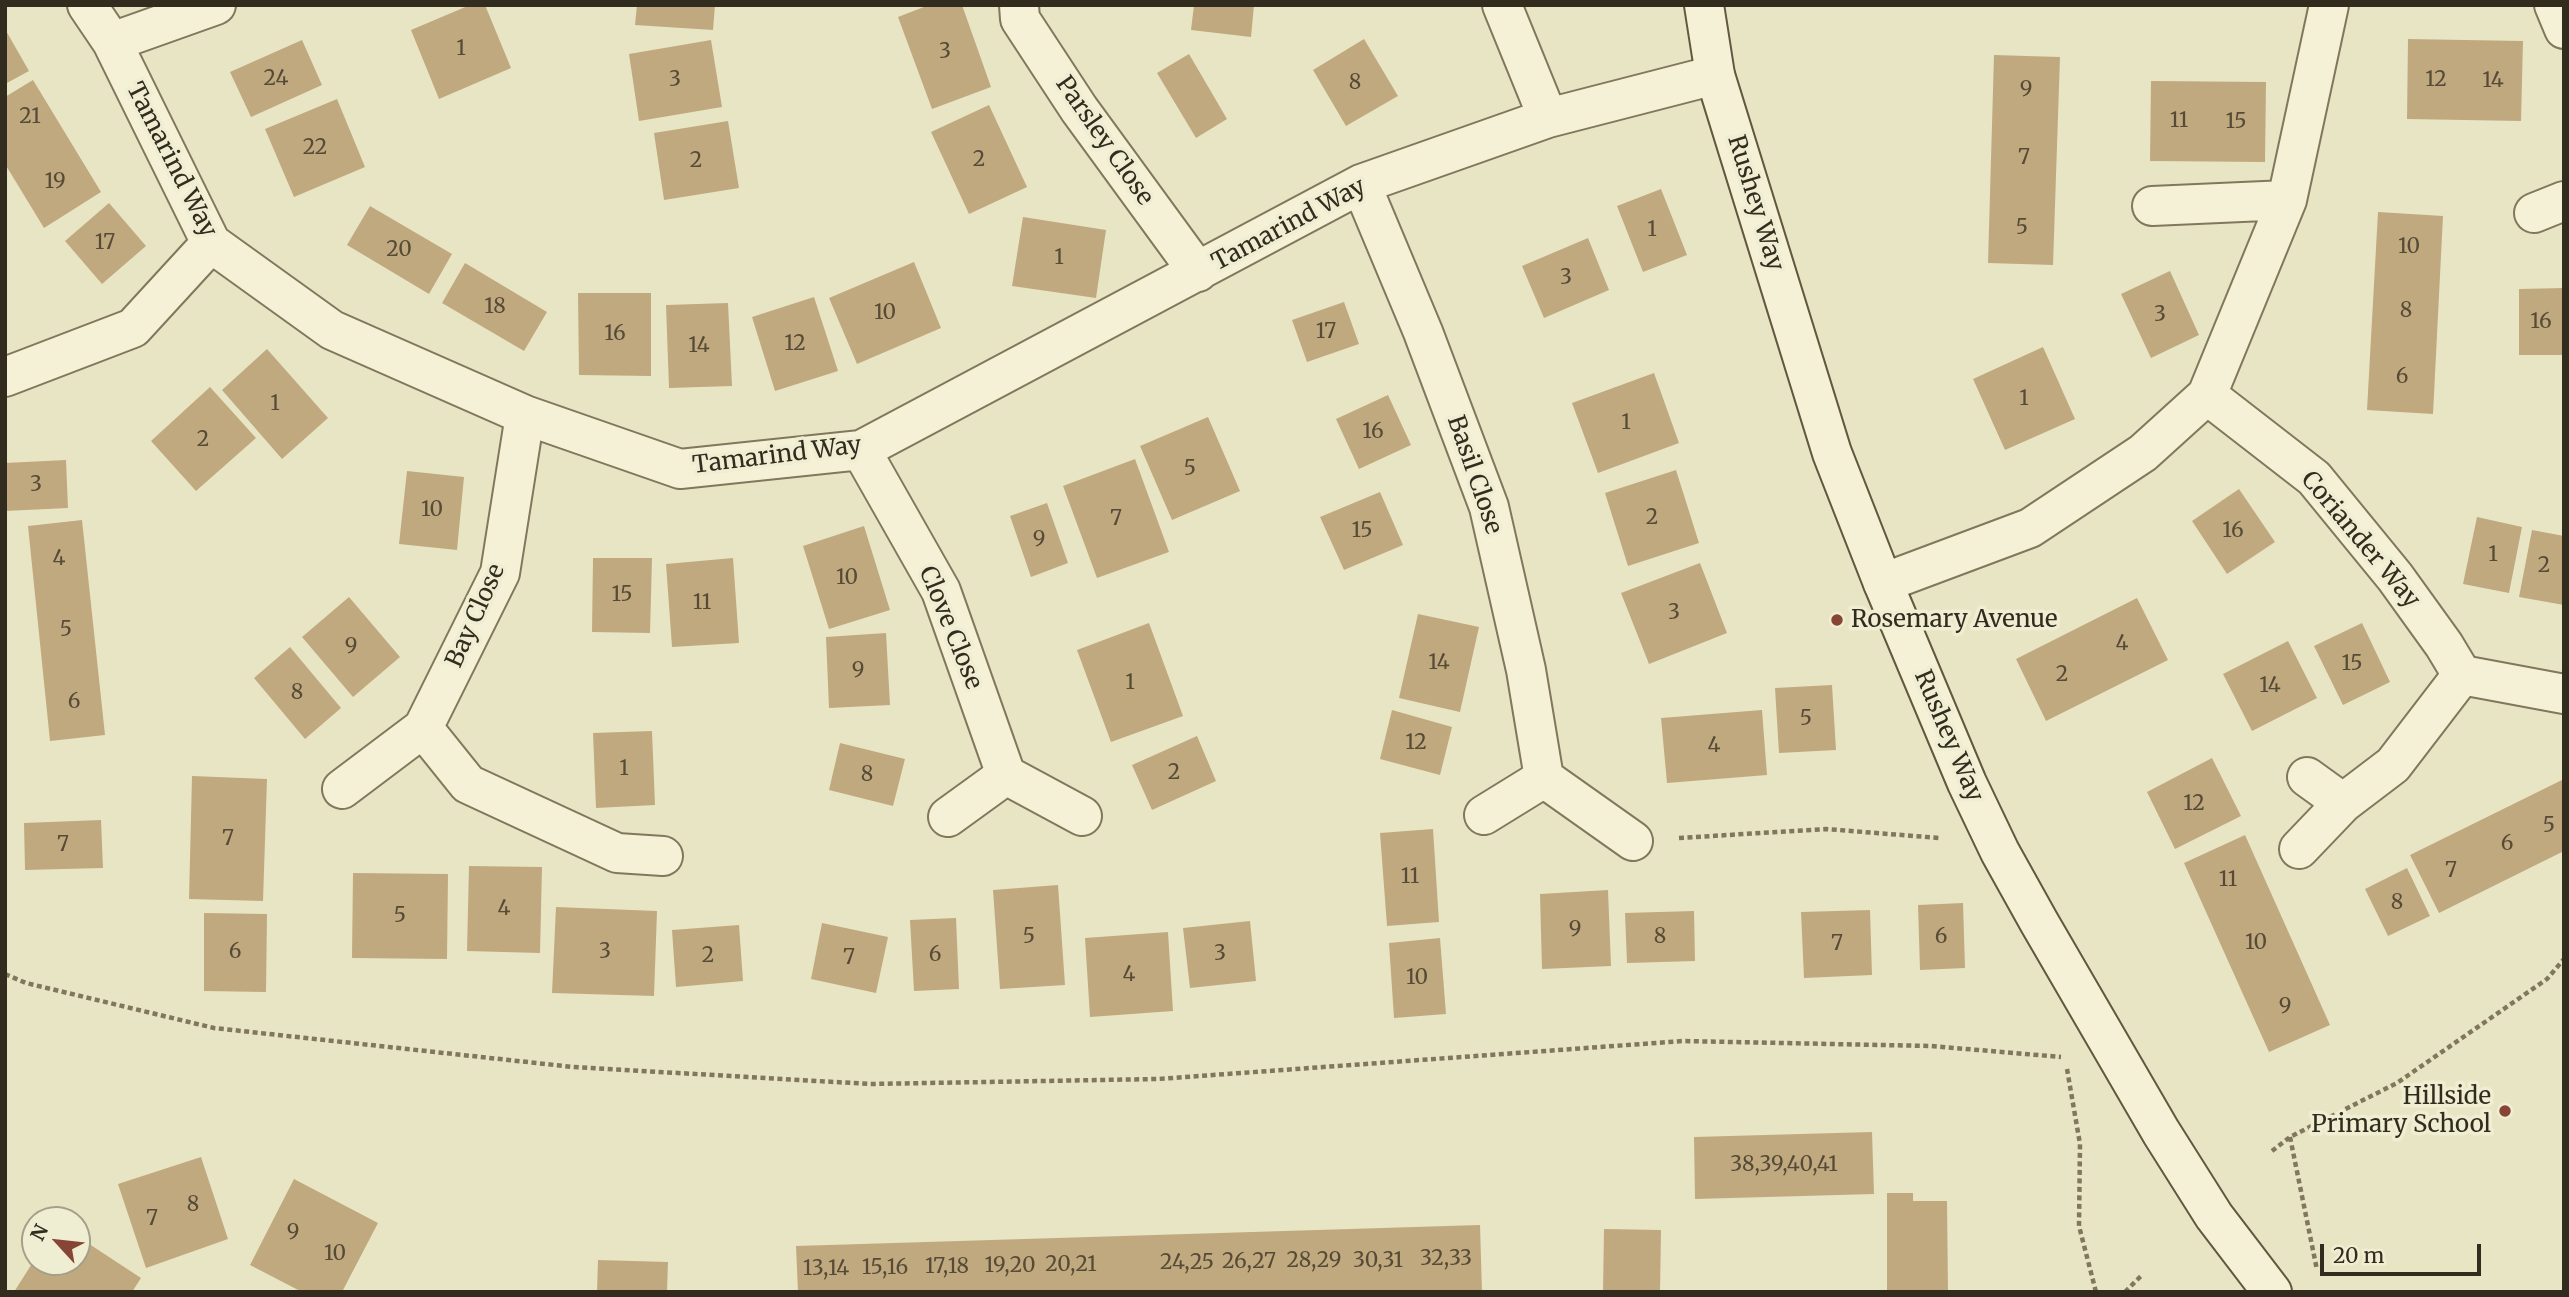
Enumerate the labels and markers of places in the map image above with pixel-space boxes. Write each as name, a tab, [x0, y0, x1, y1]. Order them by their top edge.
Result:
place label: Rosemary Avenue	[1851, 606, 2058, 634]
marker: Rosemary Avenue	[1829, 612, 1845, 628]
place label: Hillside Primary School	[2311, 1083, 2491, 1139]
marker: Hillside Primary School	[2497, 1103, 2513, 1119]

